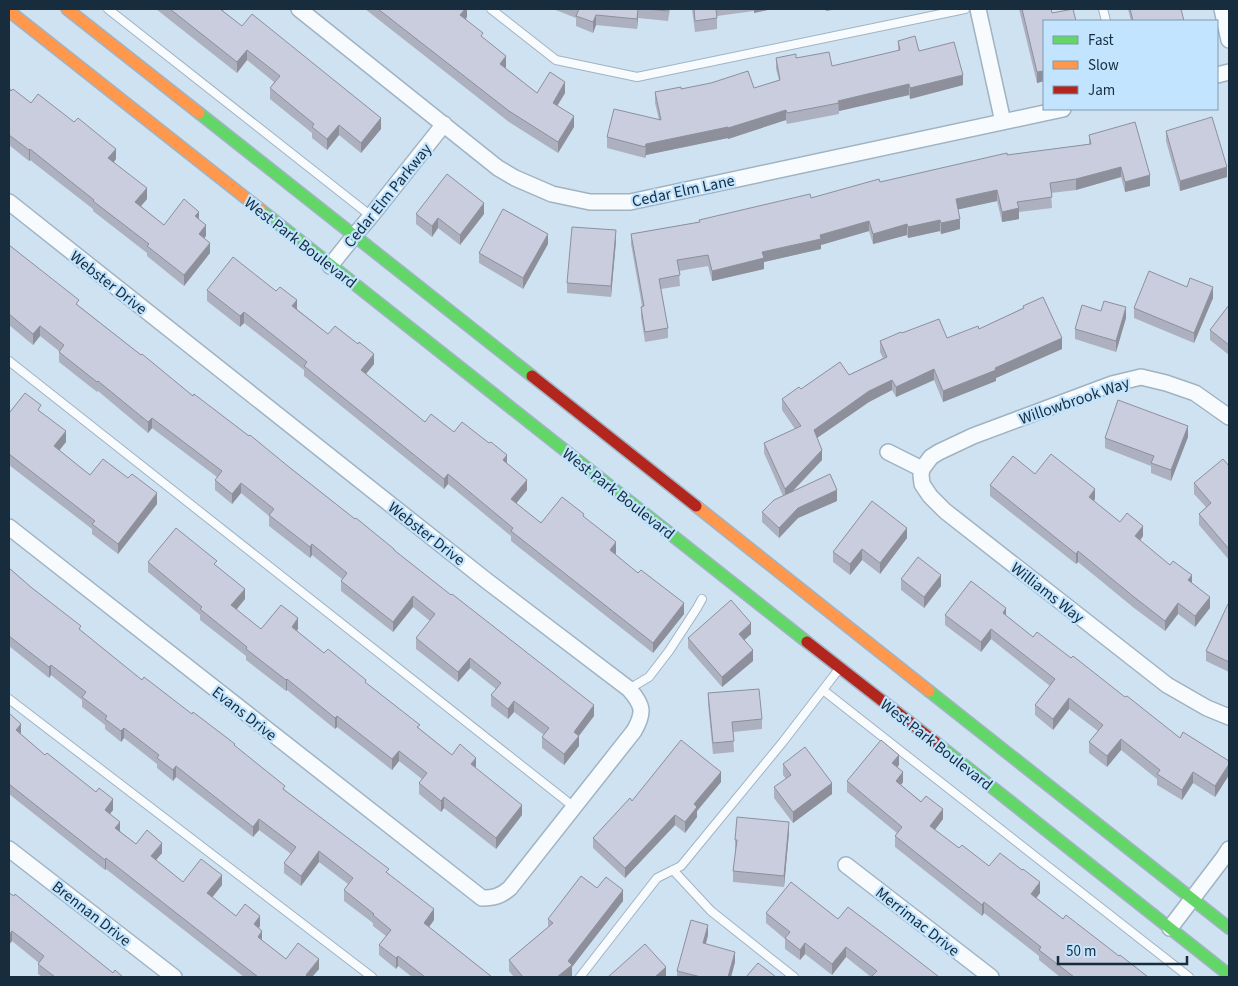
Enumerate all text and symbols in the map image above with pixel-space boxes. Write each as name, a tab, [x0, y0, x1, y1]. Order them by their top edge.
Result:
legend	[1043, 20, 1218, 110]
text: Fast	[1088, 30, 1114, 51]
text: Slow	[1088, 55, 1119, 76]
text: Jam	[1088, 80, 1115, 101]
street label: Cedar Elm Parkway	[339, 138, 437, 253]
street label: Cedar Elm Lane	[630, 169, 737, 213]
street label: West Park Boulevard	[240, 192, 361, 294]
street label: Webster Drive	[65, 246, 152, 320]
street label: Willowbrook Way	[1016, 372, 1133, 430]
street label: West Park Boulevard	[558, 443, 679, 545]
street label: Webster Drive	[383, 497, 470, 571]
street label: Williams Way	[1006, 557, 1089, 629]
street label: Evans Drive	[207, 681, 281, 746]
street label: West Park Boulevard	[876, 694, 997, 796]
street label: Brennan Drive	[47, 876, 136, 952]
street label: Merrimac Drive	[871, 882, 964, 962]
scale bar	[1058, 934, 1187, 966]
text: 50 m	[1066, 941, 1096, 962]

